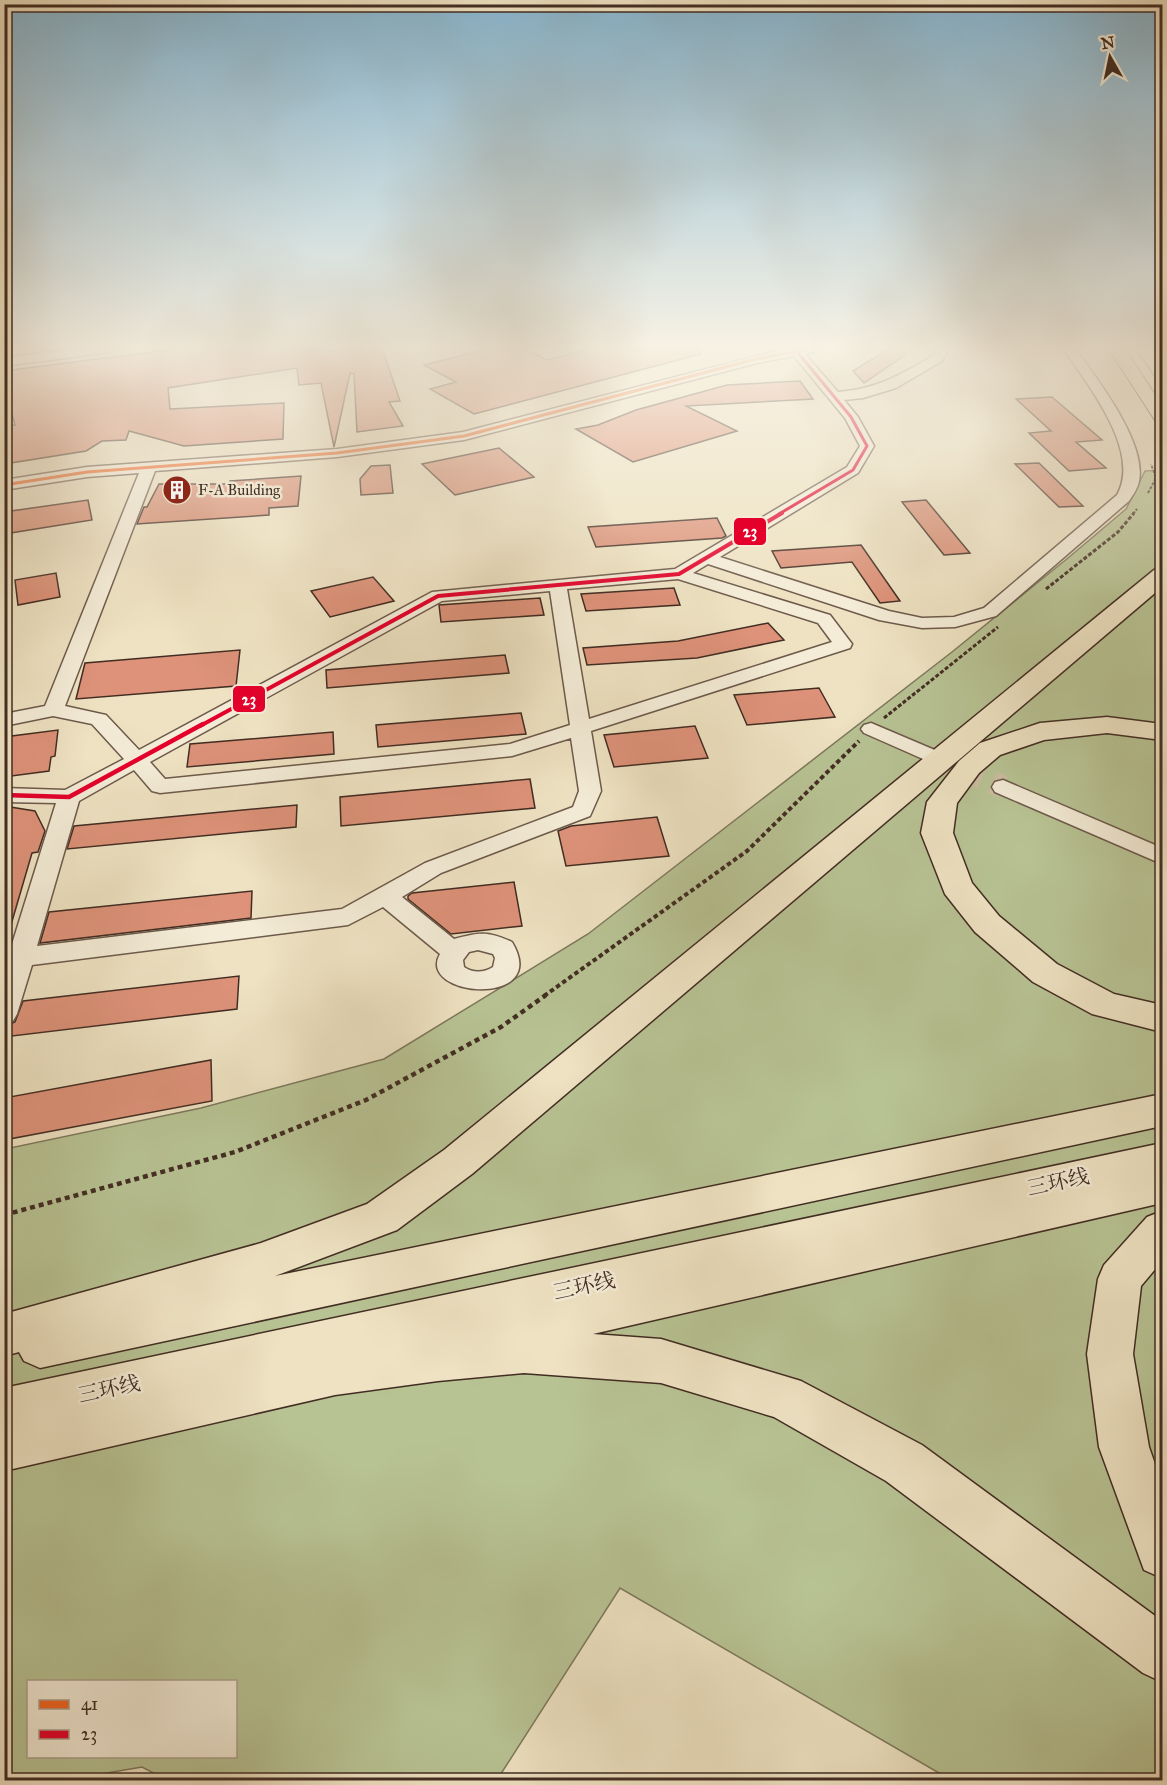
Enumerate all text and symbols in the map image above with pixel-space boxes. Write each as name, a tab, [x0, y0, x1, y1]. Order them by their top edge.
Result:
north arrow	[1080, 27, 1140, 87]
text: N	[1100, 32, 1116, 53]
building icon: F-A Building	[161, 474, 193, 506]
place label: F-A Building	[198, 481, 281, 499]
line badge: 23	[733, 517, 767, 546]
text: 23	[743, 522, 757, 542]
line badge: 23	[232, 685, 266, 713]
text: 23	[242, 690, 256, 710]
street label: 三环线	[1024, 1163, 1092, 1201]
street label: 三环线	[550, 1267, 618, 1305]
street label: 三环线	[75, 1370, 143, 1408]
legend	[27, 1680, 237, 1758]
text: 41	[81, 1693, 98, 1715]
text: 23	[81, 1723, 97, 1745]

